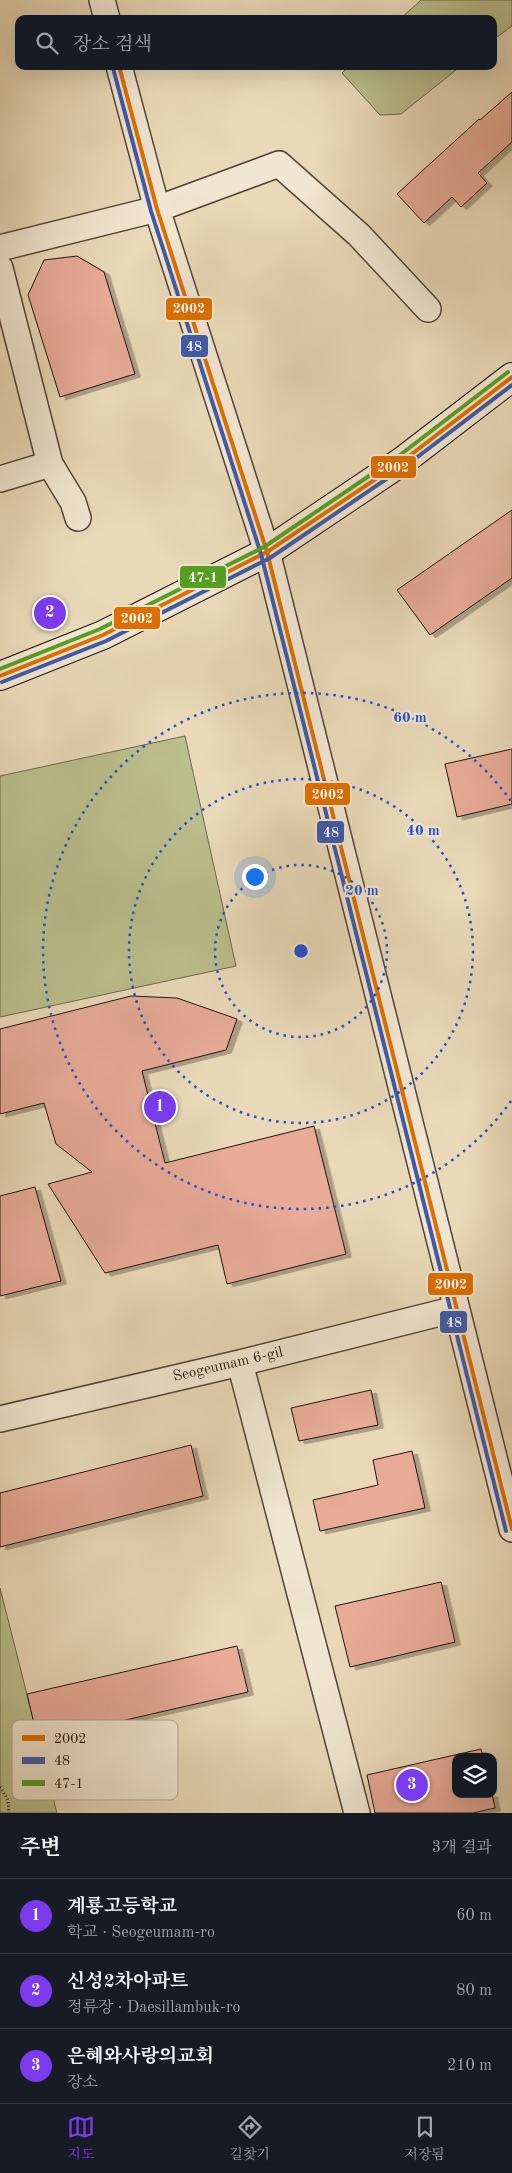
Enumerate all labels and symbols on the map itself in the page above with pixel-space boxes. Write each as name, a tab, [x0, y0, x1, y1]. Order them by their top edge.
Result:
line badge: 2002	[165, 297, 213, 321]
text: 2002	[173, 302, 205, 316]
line badge: 48	[180, 334, 209, 358]
text: 48	[186, 340, 202, 354]
line badge: 2002	[370, 455, 417, 479]
text: 2002	[377, 461, 409, 475]
line badge: 47-1	[179, 565, 227, 589]
text: 47-1	[188, 571, 218, 585]
pin: 2	[34, 594, 66, 632]
line badge: 2002	[113, 606, 161, 630]
text: 2002	[121, 612, 153, 626]
text: 60 m	[393, 711, 427, 726]
line badge: 2002	[304, 782, 351, 806]
text: 2002	[312, 788, 344, 802]
line badge: 48	[316, 820, 345, 844]
text: 40 m	[406, 824, 440, 839]
text: 48	[323, 826, 339, 840]
your location	[242, 864, 268, 890]
text: 20 m	[345, 884, 379, 899]
centre of rings	[292, 942, 310, 960]
pin: 1	[144, 1088, 176, 1126]
line badge: 2002	[427, 1272, 474, 1296]
text: 2002	[435, 1278, 467, 1292]
line badge: 48	[439, 1310, 468, 1334]
text: 48	[446, 1316, 462, 1330]
street label: Seogeumam 6-gil	[171, 1345, 285, 1385]
legend	[12, 1720, 178, 1800]
text: 2002	[54, 1732, 86, 1746]
text: 48	[54, 1754, 70, 1768]
pin: 3	[396, 1766, 428, 1804]
text: 47-1	[54, 1777, 84, 1791]

